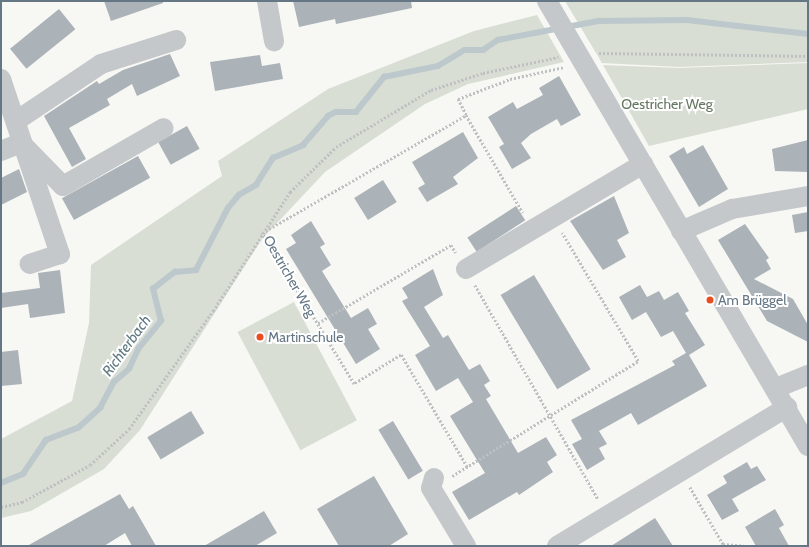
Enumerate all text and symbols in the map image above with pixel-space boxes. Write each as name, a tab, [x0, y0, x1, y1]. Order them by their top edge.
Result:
park label: Oestricher Weg	[621, 96, 713, 112]
street label: Oestricher Weg	[260, 232, 320, 320]
place label: Am Brüggel	[718, 292, 787, 308]
marker: Am Brüggel	[705, 295, 715, 305]
water label: Richterbach	[99, 312, 155, 380]
place label: Martinschule	[268, 329, 343, 345]
marker: Martinschule	[255, 332, 265, 342]

